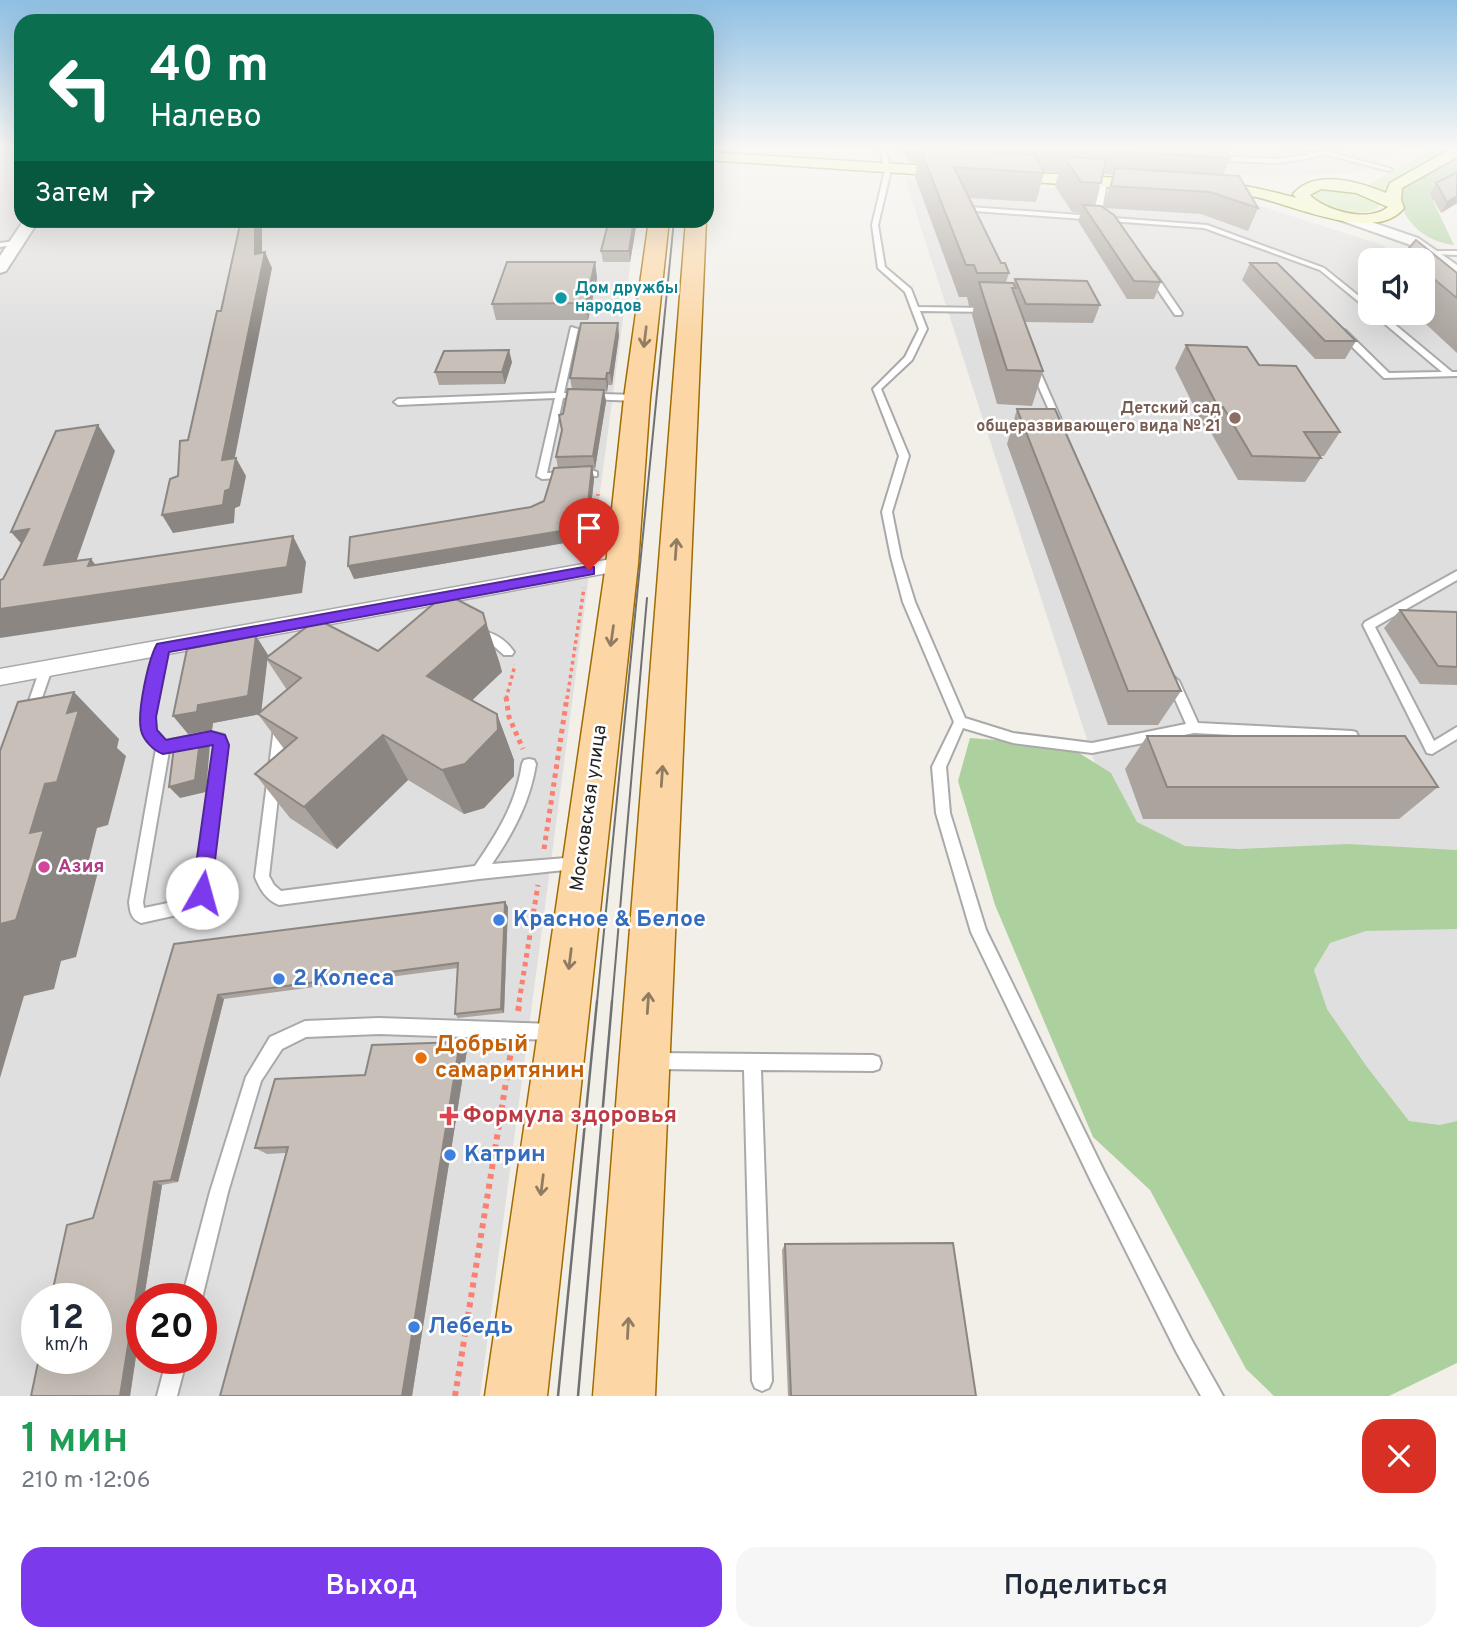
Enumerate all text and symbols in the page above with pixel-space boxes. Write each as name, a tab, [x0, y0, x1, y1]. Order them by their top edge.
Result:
text: 40 m	[150, 37, 269, 99]
icon: left	[35, 42, 126, 133]
text: Налево	[150, 98, 262, 138]
icon: right	[123, 175, 161, 213]
text: Затем	[35, 178, 109, 211]
map controls	[1358, 248, 1435, 325]
button: sound	[1358, 248, 1435, 325]
place label: Дом дружбы народов	[575, 279, 678, 317]
marker: Дом дружбы народов	[553, 290, 569, 306]
one-way arrow	[638, 325, 651, 348]
place label: Детский сад общеразвивающего вида № 21	[976, 399, 1221, 437]
marker: Детский сад общеразвивающего вида № 21	[1227, 410, 1243, 426]
pin	[559, 498, 619, 570]
icon: arrive	[570, 509, 608, 547]
one-way arrow	[670, 538, 683, 561]
one-way arrow	[606, 624, 619, 647]
street label: Московская улица	[565, 723, 613, 893]
one-way arrow	[656, 765, 669, 788]
place label: Азия	[58, 855, 104, 879]
position arrow	[165, 856, 239, 930]
marker: Азия	[36, 859, 52, 875]
place label: Красное & Белое	[513, 906, 706, 935]
marker: Красное & Белое	[491, 912, 507, 928]
one-way arrow	[563, 947, 576, 970]
place label: 2 Колеса	[293, 965, 394, 994]
marker: 2 Колеса	[271, 971, 287, 987]
one-way arrow	[642, 992, 655, 1015]
place label: Добрый самаритянин	[435, 1031, 585, 1086]
marker: Добрый самаритянин	[413, 1050, 429, 1066]
place label: Формула здоровья	[463, 1102, 677, 1131]
marker: Формула здоровья	[441, 1108, 457, 1124]
place label: Катрин	[464, 1141, 546, 1170]
marker: Катрин	[442, 1147, 458, 1163]
one-way arrow	[535, 1173, 548, 1195]
speed limit sign: 20	[126, 1283, 217, 1374]
text: 12	[49, 1297, 84, 1341]
place label: Лебедь	[428, 1313, 513, 1342]
one-way arrow	[622, 1317, 635, 1340]
marker: Лебедь	[406, 1319, 422, 1335]
text: km/h	[45, 1334, 88, 1357]
text: 1 мин	[21, 1414, 128, 1467]
button: close	[1362, 1419, 1436, 1493]
text: 210 m · 12:06	[21, 1467, 150, 1496]
button: Выход	[21, 1547, 722, 1627]
button: Поделиться	[736, 1547, 1436, 1627]

